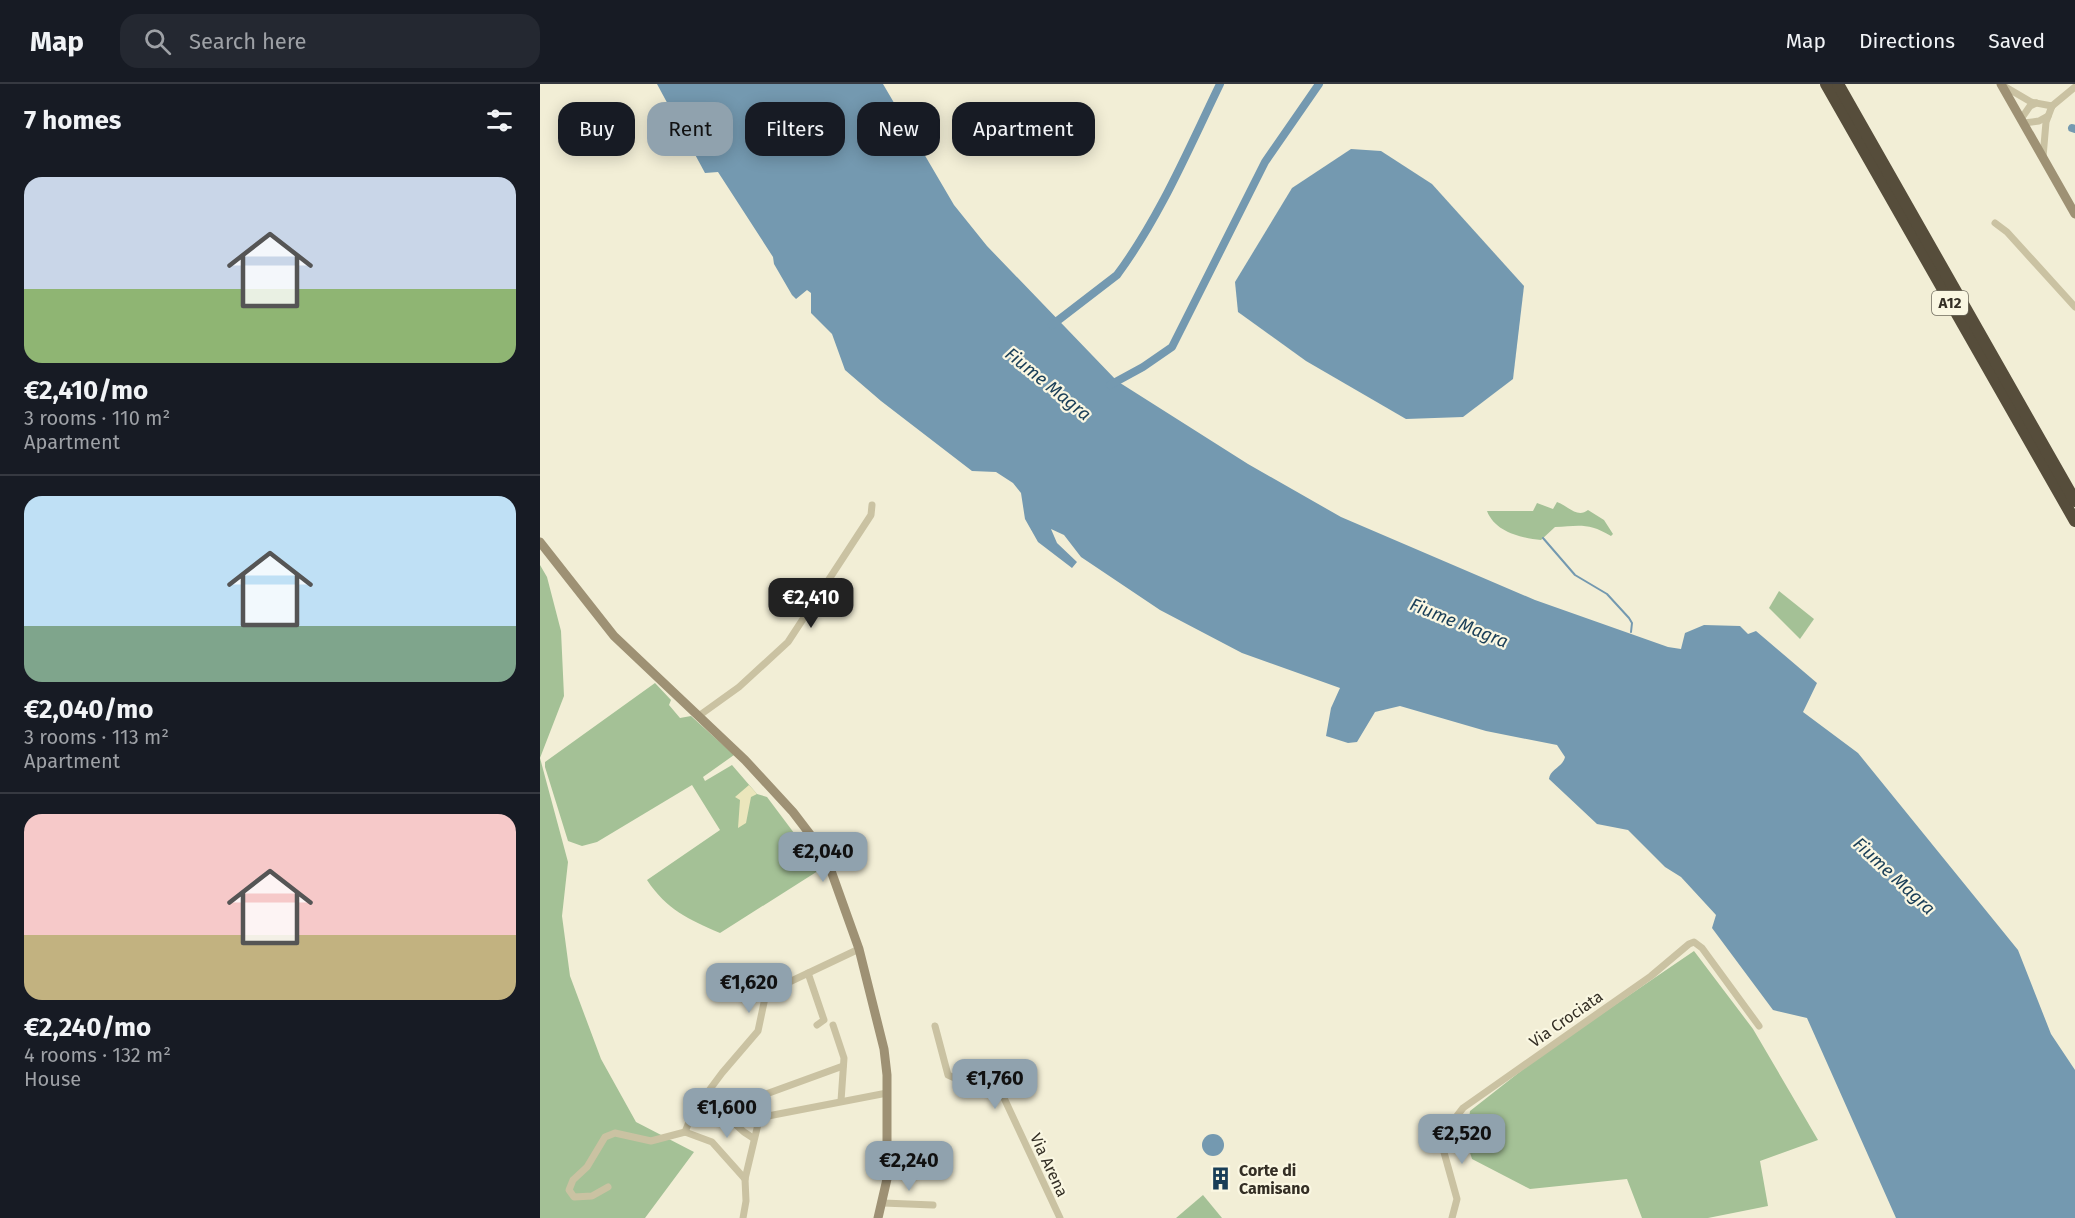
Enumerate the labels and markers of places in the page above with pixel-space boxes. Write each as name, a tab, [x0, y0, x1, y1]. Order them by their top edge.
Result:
pin: €2,410	[762, 578, 860, 629]
pin: €2,040	[774, 832, 872, 883]
pin: €1,620	[700, 963, 798, 1014]
pin: €1,760	[946, 1059, 1044, 1110]
pin: €1,600	[678, 1088, 776, 1139]
pin: €2,520	[1413, 1114, 1511, 1165]
pin: €2,240	[860, 1141, 958, 1192]
place label: Corte di Camisano	[1239, 1161, 1310, 1198]
building icon: Corte di Camisano	[1208, 1166, 1234, 1192]

